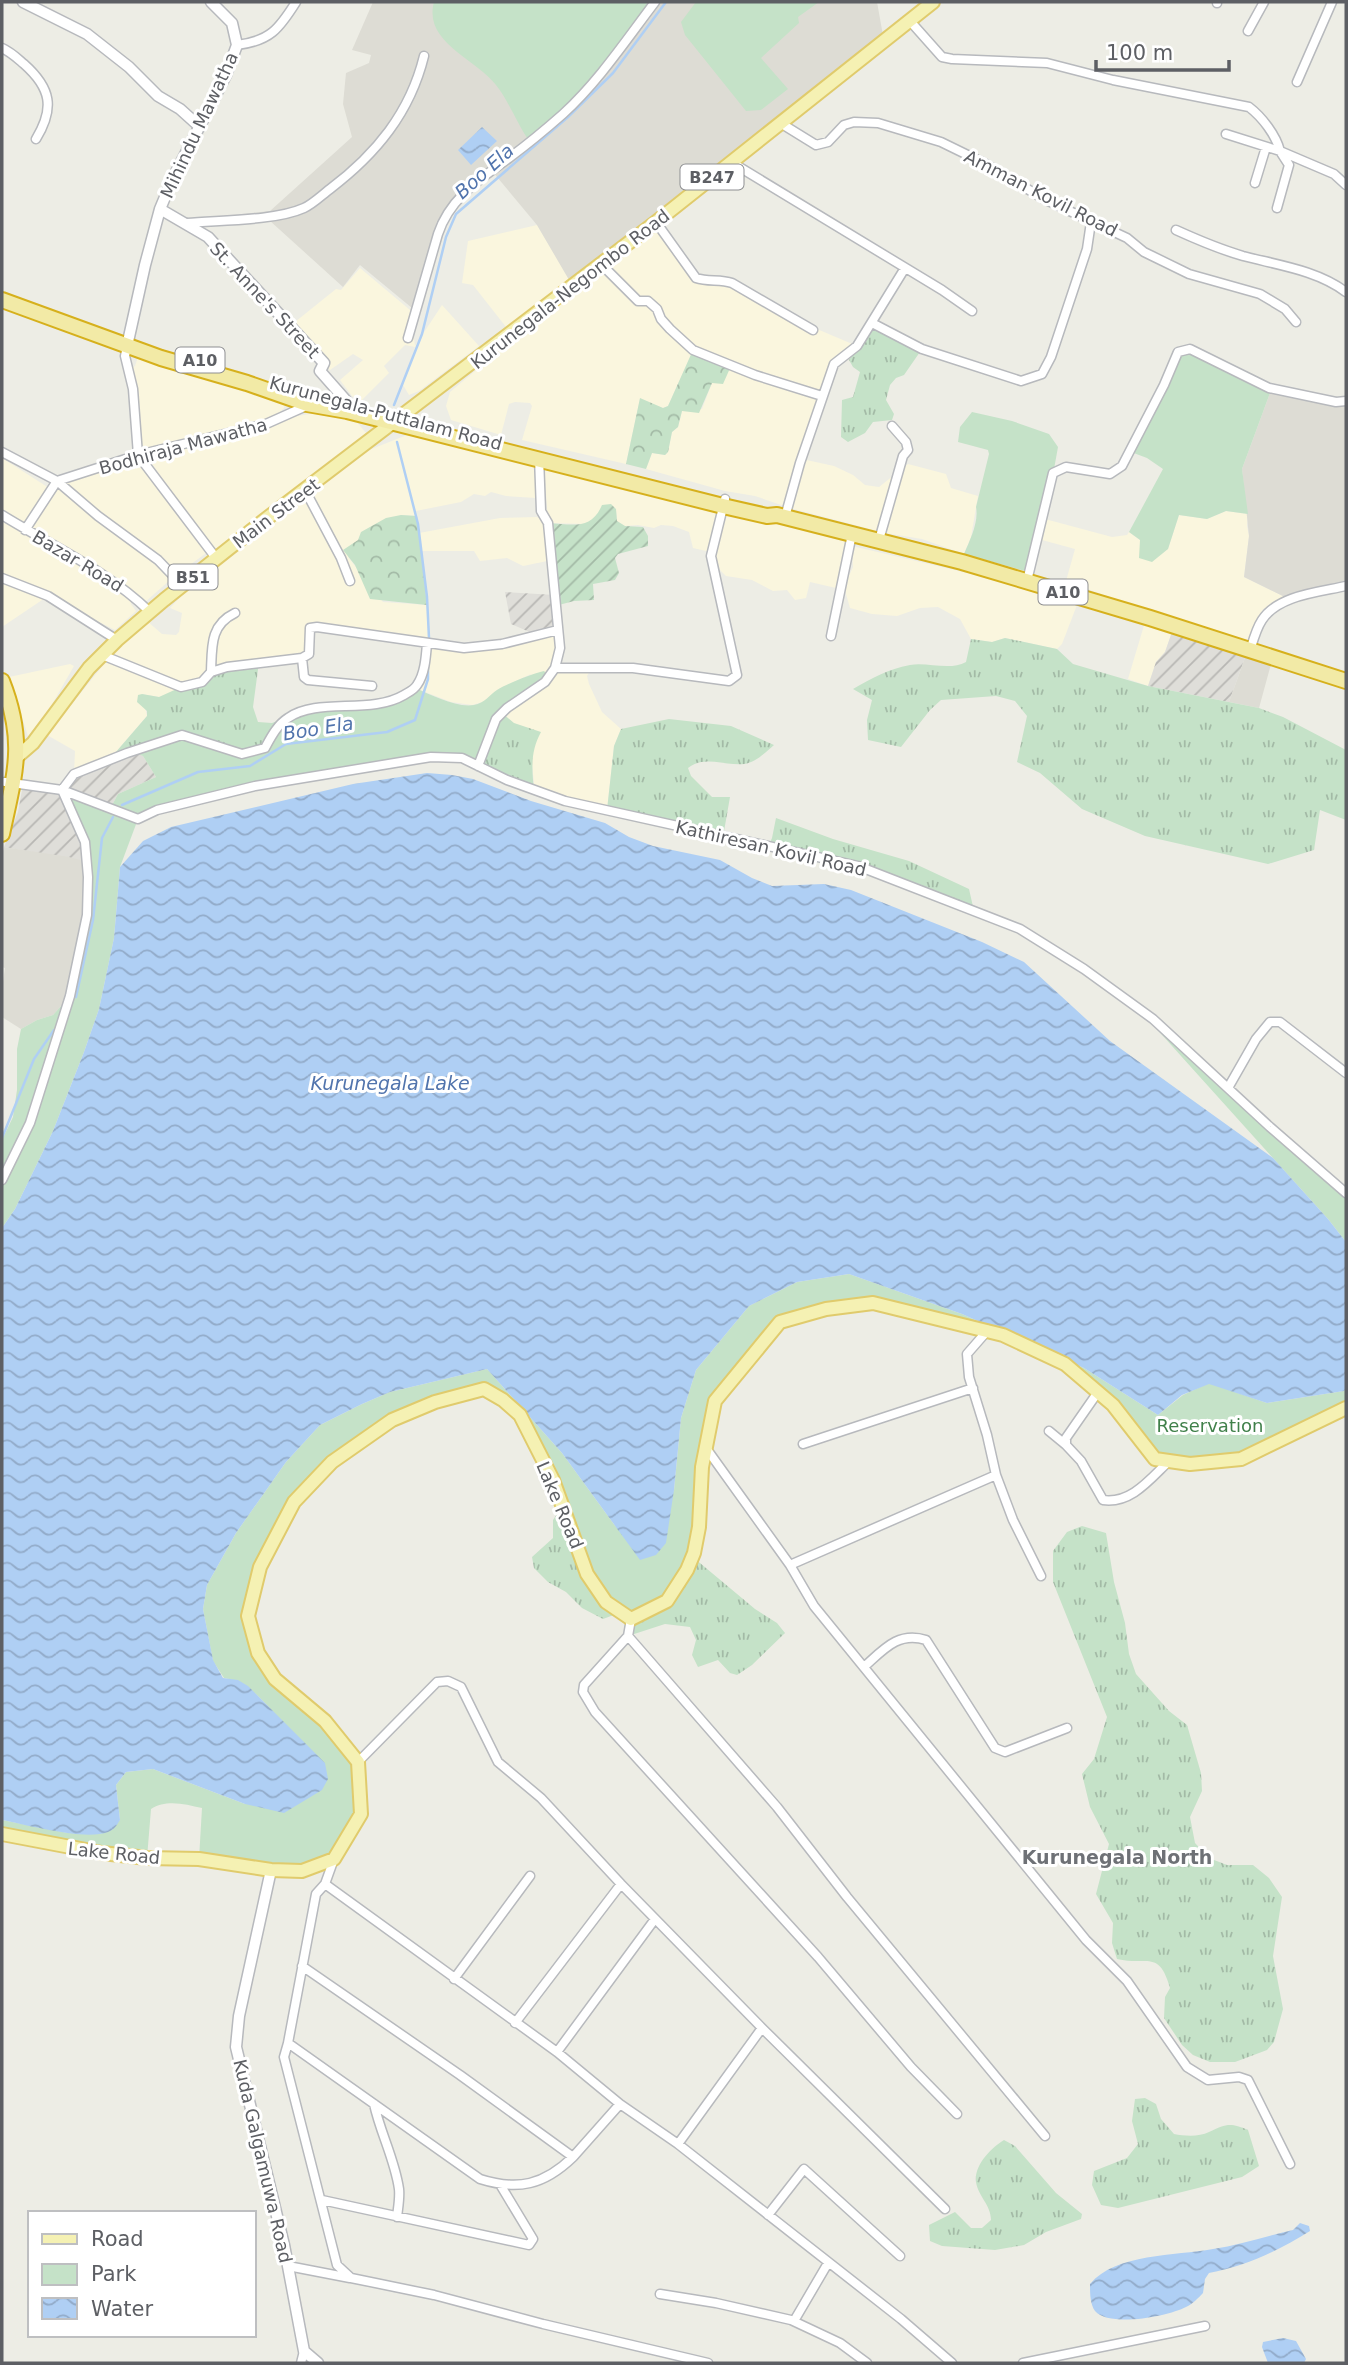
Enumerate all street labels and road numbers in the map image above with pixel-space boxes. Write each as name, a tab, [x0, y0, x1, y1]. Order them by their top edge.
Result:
street label: Mihindu Mawatha	[156, 49, 242, 201]
street label: Amman Kovil Road	[961, 145, 1121, 241]
road number: B247	[680, 164, 744, 190]
street label: Kurunegala-Negombo Road	[466, 205, 674, 373]
street label: St. Anne's Street	[206, 238, 324, 362]
road number: A10	[176, 348, 224, 372]
street label: Kurunegala-Puttalam Road	[267, 372, 505, 454]
street label: Bodhiraja Mawatha	[97, 413, 269, 479]
street label: Main Street	[228, 474, 324, 552]
street label: Bazar Road	[29, 526, 127, 596]
road number: B51	[168, 564, 218, 590]
road number: A10	[1038, 580, 1088, 604]
street label: Kathiresan Kovil Road	[674, 816, 868, 880]
street label: Lake Road	[532, 1458, 588, 1552]
street label: Lake Road	[67, 1838, 161, 1868]
street label: Kuda Galgamuwa Road	[229, 2057, 297, 2265]

